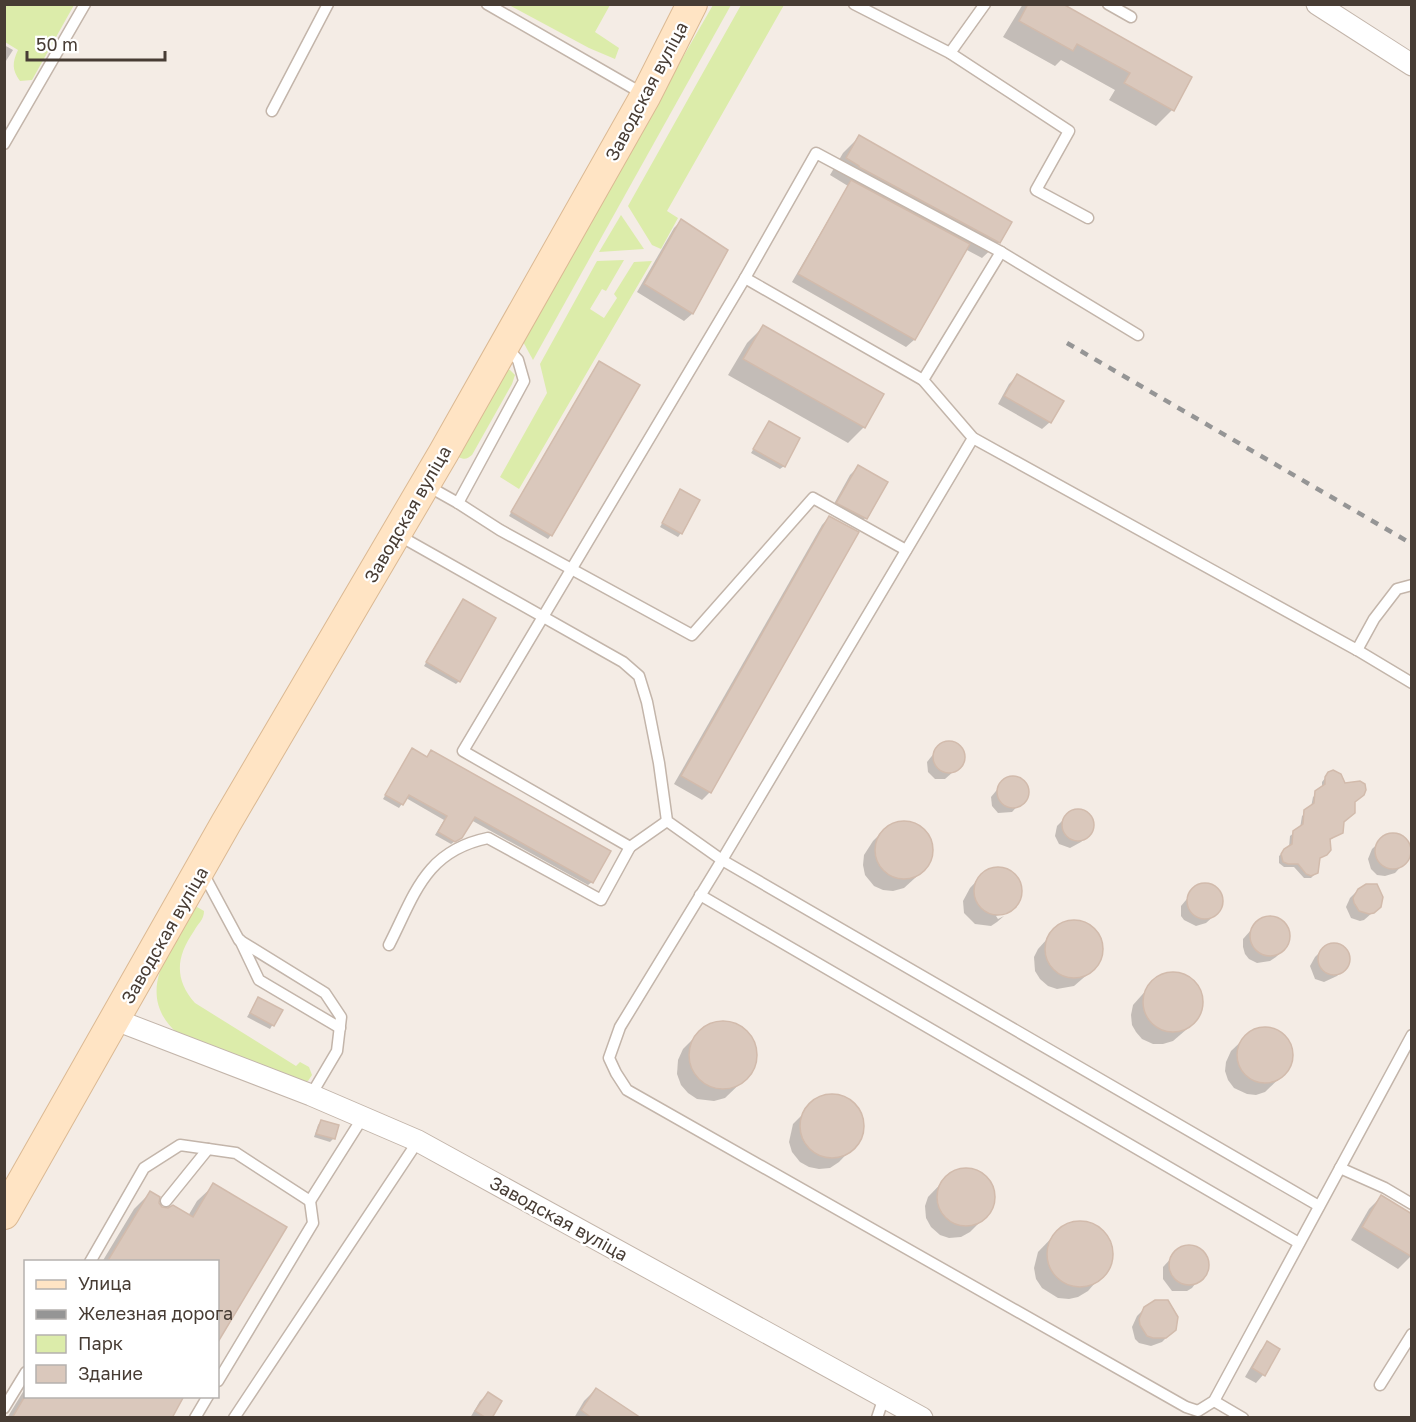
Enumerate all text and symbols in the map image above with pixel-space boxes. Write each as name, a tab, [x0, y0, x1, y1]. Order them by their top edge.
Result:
street label: Заводская вуліца	[600, 18, 692, 164]
scale bar	[27, 24, 165, 62]
text: 50 m	[36, 33, 78, 55]
street label: Заводская вуліца	[359, 442, 455, 586]
street label: Заводская вуліца	[116, 863, 212, 1007]
street label: Заводская вуліца	[486, 1171, 632, 1265]
legend	[24, 1260, 219, 1398]
text: Улица	[78, 1272, 132, 1294]
text: Железная дорога	[78, 1302, 233, 1324]
text: Парк	[78, 1332, 123, 1354]
text: Здание	[78, 1362, 143, 1384]

